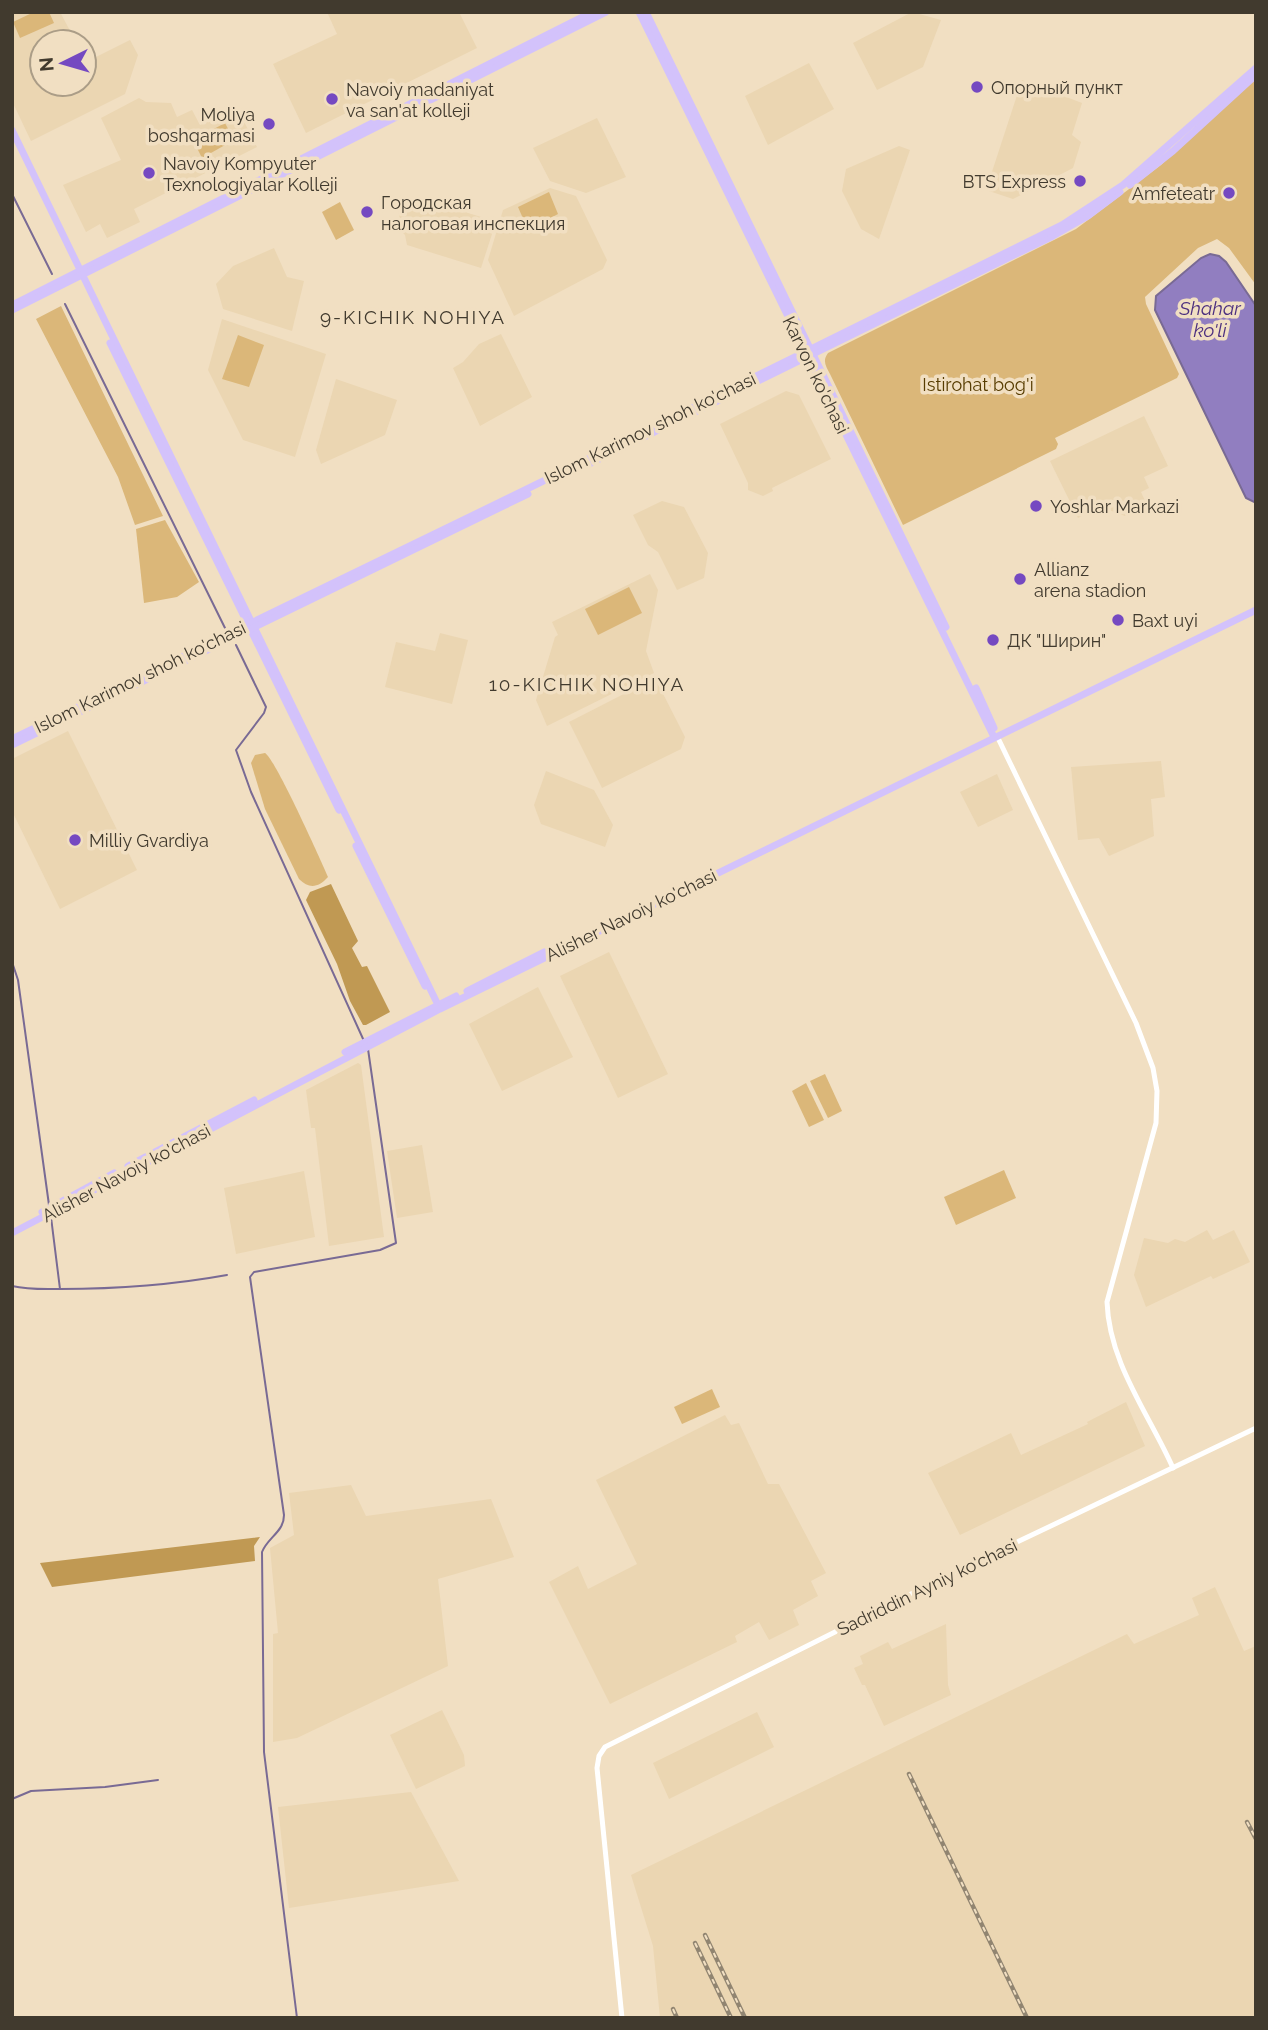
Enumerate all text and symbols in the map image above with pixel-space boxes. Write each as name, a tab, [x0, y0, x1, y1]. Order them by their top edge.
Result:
north arrow	[28, 28, 98, 98]
text: N	[34, 56, 58, 73]
place label: Опорный пункт	[991, 77, 1123, 98]
place label: Navoiy madaniyat va san'at kolleji	[346, 79, 494, 121]
marker: Опорный пункт	[969, 79, 985, 95]
marker: Navoiy madaniyat va san'at kolleji	[324, 91, 340, 107]
place label: Moliya boshqarmasi	[148, 104, 255, 146]
marker: Moliya boshqarmasi	[261, 116, 277, 132]
place label: Navoiy Kompyuter Texnologiyalar Kolleji	[163, 153, 338, 195]
marker: Navoiy Kompyuter Texnologiyalar Kolleji	[141, 165, 157, 181]
place label: BTS Express	[963, 171, 1066, 192]
marker: BTS Express	[1072, 173, 1088, 189]
place label: Amfeteatr	[1132, 183, 1216, 204]
marker: Amfeteatr	[1221, 185, 1237, 201]
place label: Городская налоговая инспекция	[381, 192, 565, 234]
marker: Городская налоговая инспекция	[359, 204, 375, 220]
water label: Shahar ko'li	[1178, 297, 1242, 341]
district label: 9-KICHIK NOHIYA	[320, 306, 506, 328]
street label: Karvon ko'chasi	[779, 313, 853, 437]
street label: Islom Karimov shoh ko'chasi	[541, 368, 759, 488]
park label: Istirohat bog'i	[922, 374, 1034, 395]
place label: Yoshlar Markazi	[1050, 496, 1179, 517]
marker: Yoshlar Markazi	[1028, 498, 1044, 514]
place label: Allianz arena stadion	[1034, 559, 1146, 601]
marker: Allianz arena stadion	[1012, 571, 1028, 587]
place label: Baxt uyi	[1132, 610, 1198, 631]
marker: Baxt uyi	[1110, 612, 1126, 628]
street label: Islom Karimov shoh ko'chasi	[31, 617, 249, 737]
place label: ДК "Ширин"	[1007, 630, 1106, 651]
marker: ДК "Ширин"	[985, 632, 1001, 648]
district label: 10-KICHIK NOHIYA	[489, 673, 685, 695]
place label: Milliy Gvardiya	[89, 830, 209, 851]
marker: Milliy Gvardiya	[67, 832, 83, 848]
street label: Alisher Navoiy ko'chasi	[542, 864, 720, 966]
street label: Alisher Navoiy ko'chasi	[38, 1120, 214, 1226]
street label: Sadriddin Ayniy ko'chasi	[834, 1534, 1020, 1640]

